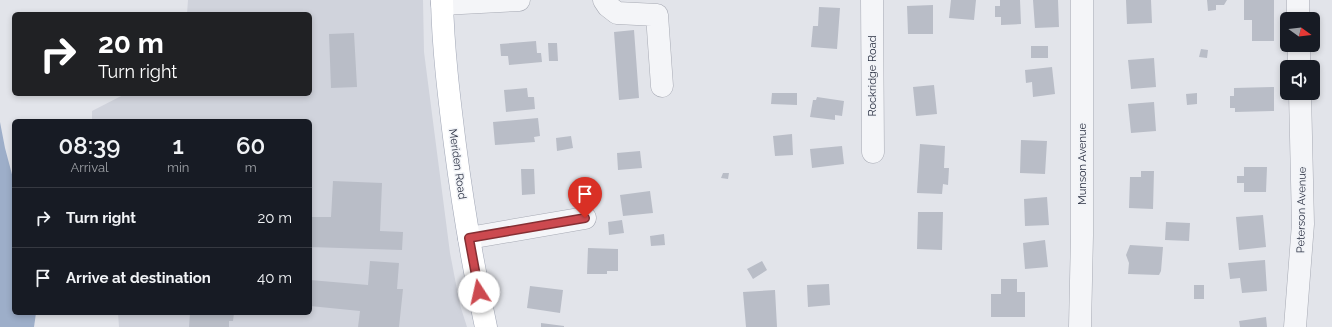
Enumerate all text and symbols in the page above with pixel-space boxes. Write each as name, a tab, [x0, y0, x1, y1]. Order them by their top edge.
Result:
north arrow	[1280, 12, 1320, 52]
map controls	[1280, 12, 1320, 100]
text: 20 m	[98, 27, 164, 60]
icon: right	[32, 28, 84, 80]
street label: Rockridge Road	[866, 35, 879, 116]
button: sound	[1280, 60, 1320, 100]
text: Turn right	[98, 61, 177, 82]
street label: Munson Avenue	[1076, 122, 1089, 205]
street label: Meriden Road	[446, 128, 469, 200]
text: 08:39	[59, 131, 120, 160]
text: 1	[173, 131, 184, 160]
text: 60	[236, 131, 265, 160]
text: Arrival	[70, 160, 109, 175]
text: min	[167, 160, 189, 175]
text: m	[245, 160, 257, 175]
street label: Peterson Avenue	[1294, 166, 1309, 253]
pin	[568, 177, 602, 218]
icon: arrive	[574, 183, 596, 205]
icon: right	[32, 207, 54, 229]
text: Turn right	[66, 209, 136, 227]
text: 20 m	[257, 209, 292, 227]
icon: arrive	[32, 267, 54, 289]
text: Arrive at destination	[66, 269, 211, 287]
text: 40 m	[257, 269, 292, 287]
position arrow	[458, 271, 500, 313]

